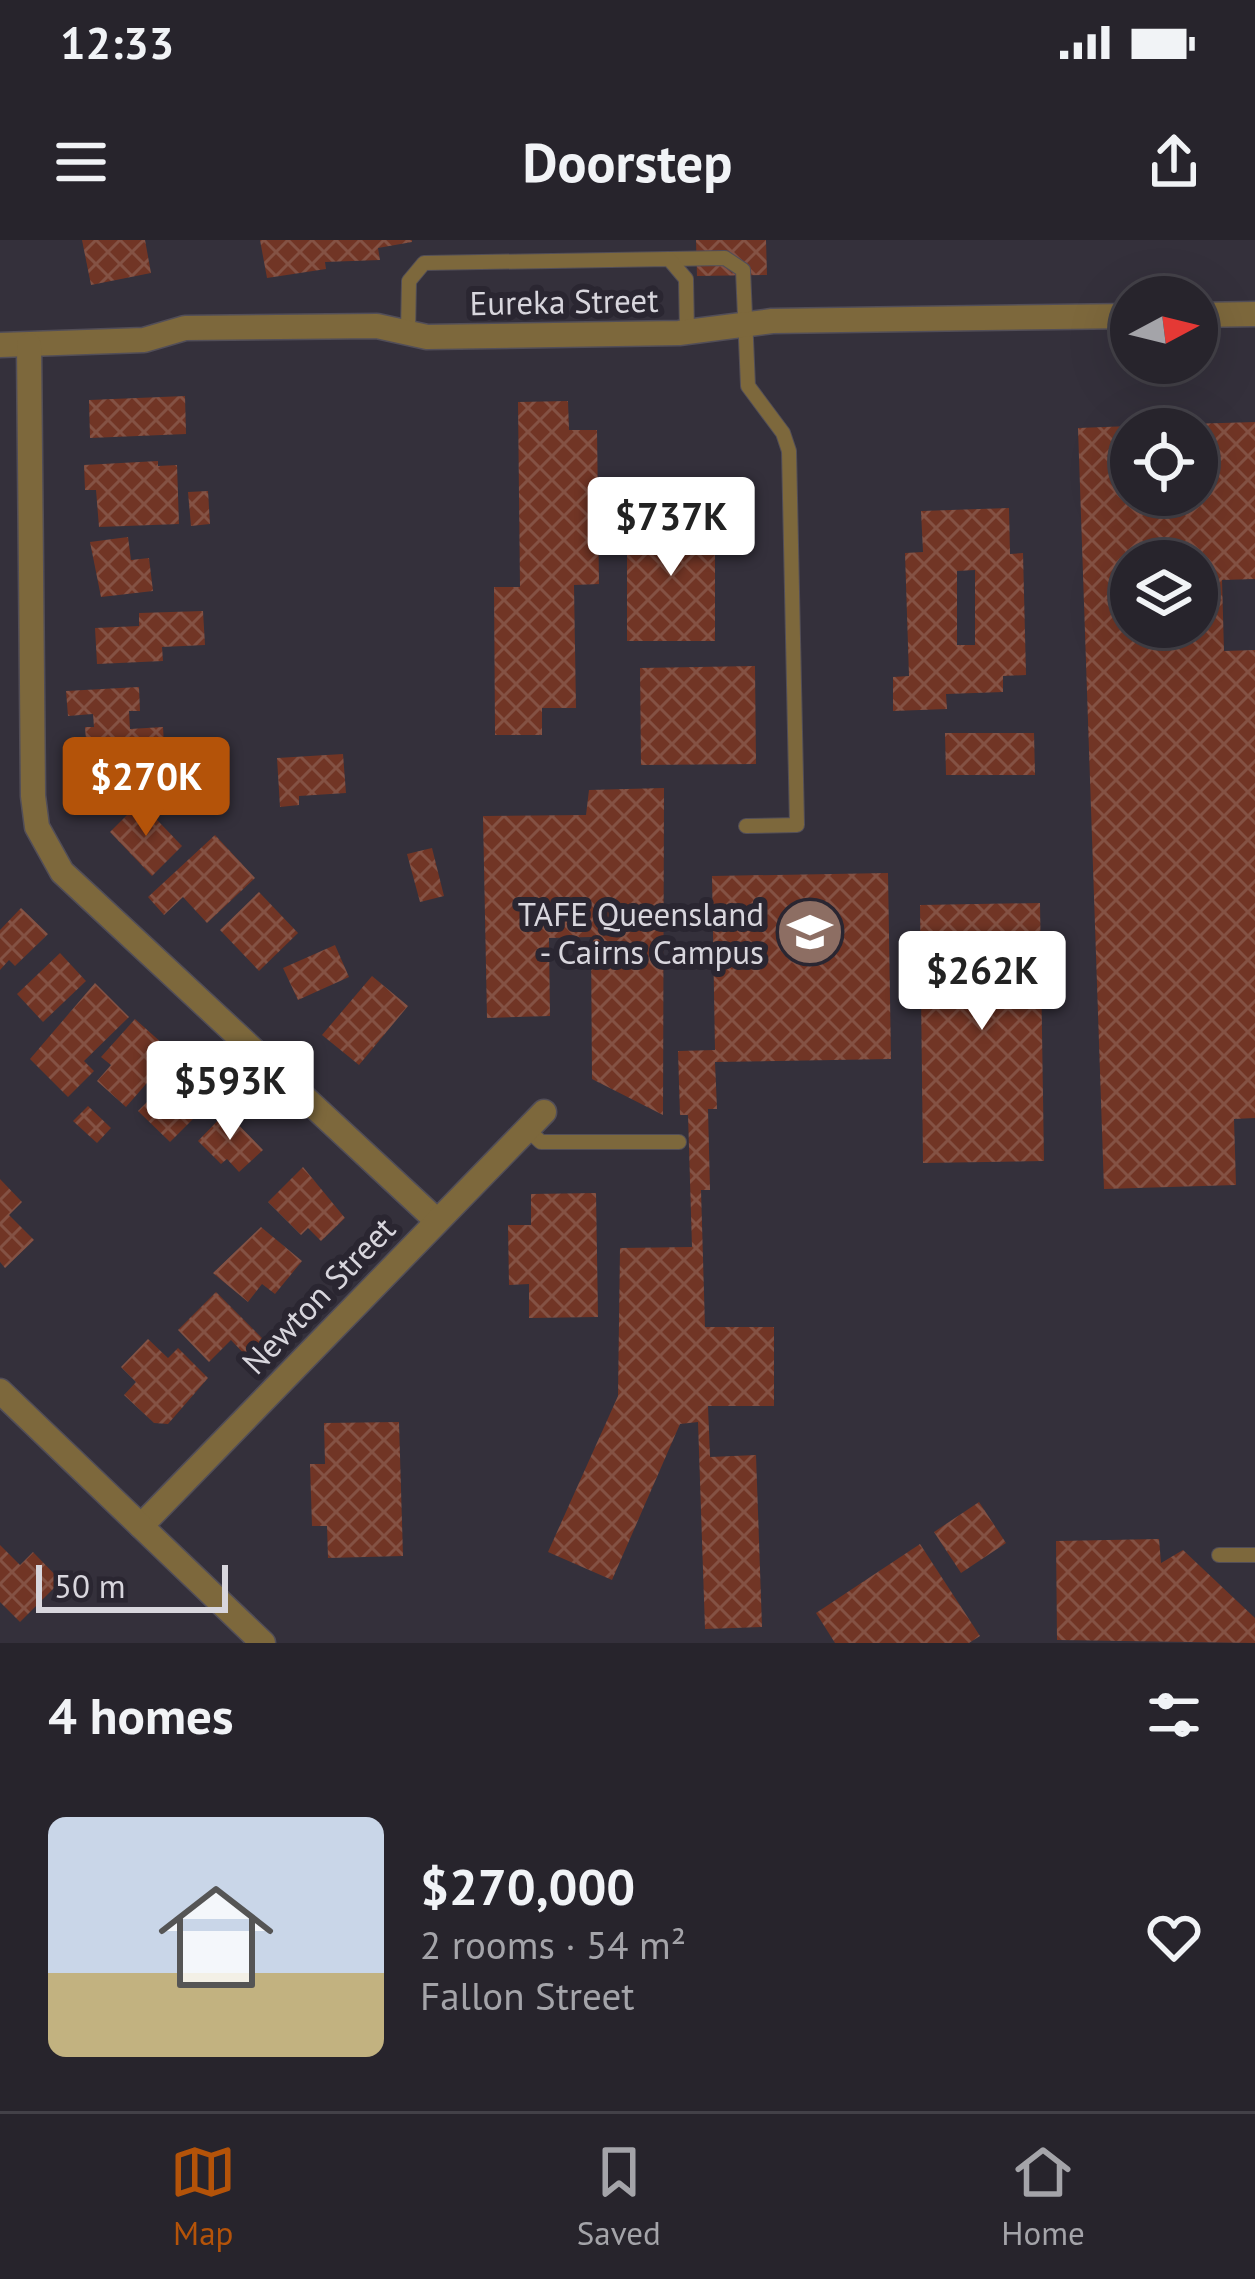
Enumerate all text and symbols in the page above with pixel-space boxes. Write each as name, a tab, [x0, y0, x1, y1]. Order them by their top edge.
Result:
text: 12:33	[60, 13, 174, 71]
text: Doorstep	[523, 127, 732, 197]
icon: menu	[48, 129, 114, 195]
icon: share	[1141, 129, 1207, 195]
north arrow	[1110, 276, 1218, 384]
map controls	[1110, 276, 1218, 648]
street label: Eureka Street	[469, 278, 659, 324]
button: locate	[1110, 408, 1218, 516]
pin: $737K	[587, 477, 755, 579]
text: $737K	[615, 490, 727, 541]
button: layers	[1110, 540, 1218, 648]
pin: $270K	[62, 737, 230, 839]
text: $270K	[90, 750, 202, 801]
place label: TAFE Queensland - Cairns Campus	[518, 892, 764, 973]
school or university icon: TAFE Queensland - Cairns Campus	[775, 897, 845, 967]
pin: $262K	[898, 931, 1066, 1033]
text: $262K	[926, 944, 1038, 995]
pin: $593K	[146, 1041, 314, 1143]
text: $593K	[174, 1054, 286, 1105]
street label: Newton Street	[232, 1207, 404, 1383]
scale bar	[36, 1559, 228, 1612]
text: 50 m	[54, 1564, 126, 1607]
text: 4 homes	[48, 1682, 234, 1748]
icon: filters	[1141, 1682, 1207, 1748]
text: $270,000	[420, 1853, 635, 1919]
icon: home	[144, 1865, 288, 2009]
icon: heart	[1141, 1904, 1207, 1970]
text: 2 rooms · 54 m²	[420, 1919, 686, 1970]
text: Fallon Street	[420, 1970, 635, 2021]
tab: Map	[170, 2139, 236, 2254]
tab: Saved	[577, 2139, 661, 2254]
tab: Home	[1001, 2139, 1085, 2254]

